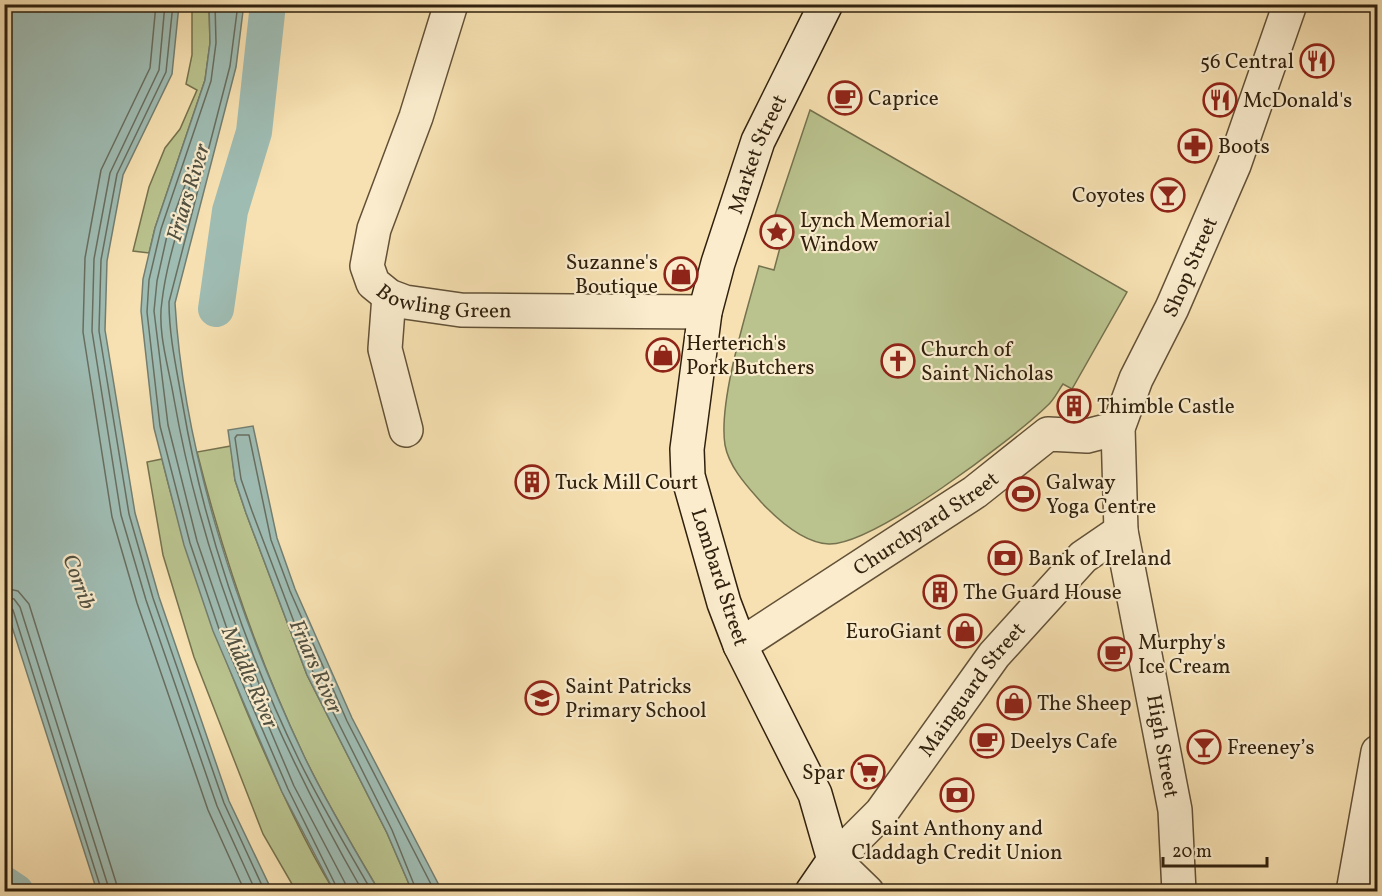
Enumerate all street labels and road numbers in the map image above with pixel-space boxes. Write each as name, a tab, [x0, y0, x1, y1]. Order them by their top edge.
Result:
street label: Market Street	[722, 90, 795, 218]
street label: Shop Street	[1157, 213, 1226, 323]
street label: Bowling Green	[369, 278, 512, 326]
street label: Churchyard Street	[848, 466, 1005, 583]
street label: Lombard Street	[683, 505, 755, 650]
street label: Mainguard Street	[913, 616, 1033, 763]
street label: High Street	[1138, 692, 1185, 800]

